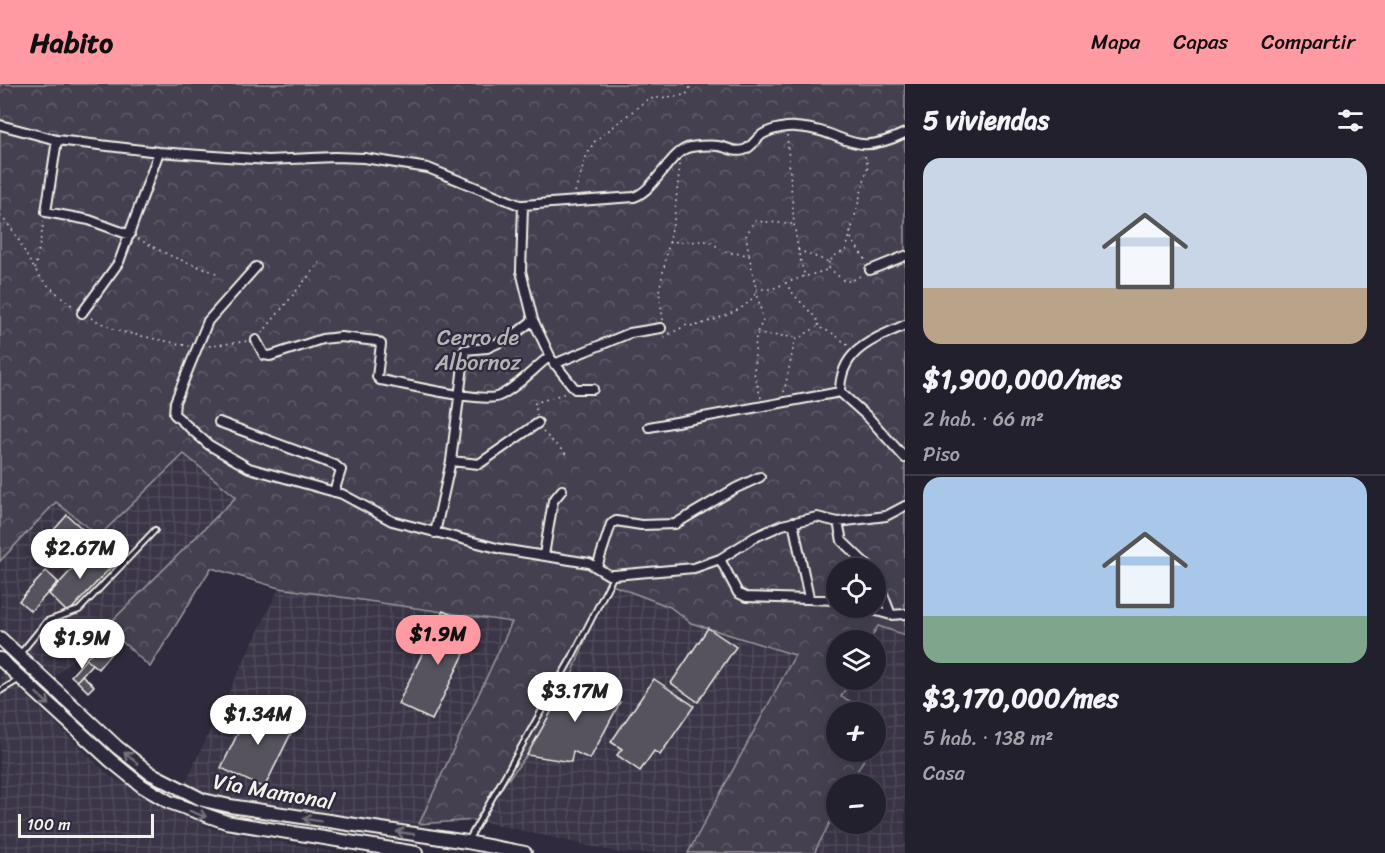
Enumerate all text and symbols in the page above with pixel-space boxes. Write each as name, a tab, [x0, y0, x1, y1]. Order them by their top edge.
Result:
text: Habito	[30, 18, 113, 67]
text: Mapa	[1091, 23, 1140, 61]
text: Capas	[1173, 23, 1228, 61]
text: Compartir	[1261, 23, 1355, 61]
text: 5 viviendas	[923, 97, 1050, 143]
icon: filters	[1334, 104, 1367, 137]
icon: home	[1091, 197, 1199, 305]
park label: Cerro de Albornoz	[434, 318, 522, 382]
text: $1,900,000/mes	[923, 356, 1122, 402]
text: 2 hab. · 66 m²	[923, 402, 1044, 437]
text: Piso	[923, 437, 960, 472]
icon: home	[1091, 516, 1199, 624]
pin: $2.67M	[31, 529, 129, 580]
text: $2.67M	[45, 531, 115, 566]
map controls	[826, 558, 886, 834]
button: locate	[826, 558, 886, 618]
pin: $1.9M	[396, 615, 480, 666]
text: $1.9M	[410, 617, 466, 652]
pin: $1.9M	[40, 619, 124, 670]
text: $1.9M	[54, 621, 110, 656]
button: layers	[826, 630, 886, 690]
pin: $3.17M	[526, 672, 624, 723]
text: $3.17M	[542, 674, 608, 709]
text: $3,170,000/mes	[923, 675, 1119, 721]
one-way arrow	[35, 691, 50, 705]
pin: $1.34M	[209, 695, 307, 746]
text: $1.34M	[224, 697, 292, 732]
button: +	[826, 702, 886, 762]
text: 5 hab. · 138 m²	[923, 721, 1053, 756]
one-way arrow	[123, 751, 139, 764]
text: Casa	[923, 756, 965, 791]
street label: Vía Mamonal	[210, 762, 338, 821]
button: −	[826, 774, 886, 834]
one-way arrow	[188, 809, 207, 820]
text: 100 m	[27, 810, 71, 839]
scale bar	[18, 811, 154, 838]
one-way arrow	[303, 814, 323, 825]
one-way arrow	[396, 827, 416, 838]

